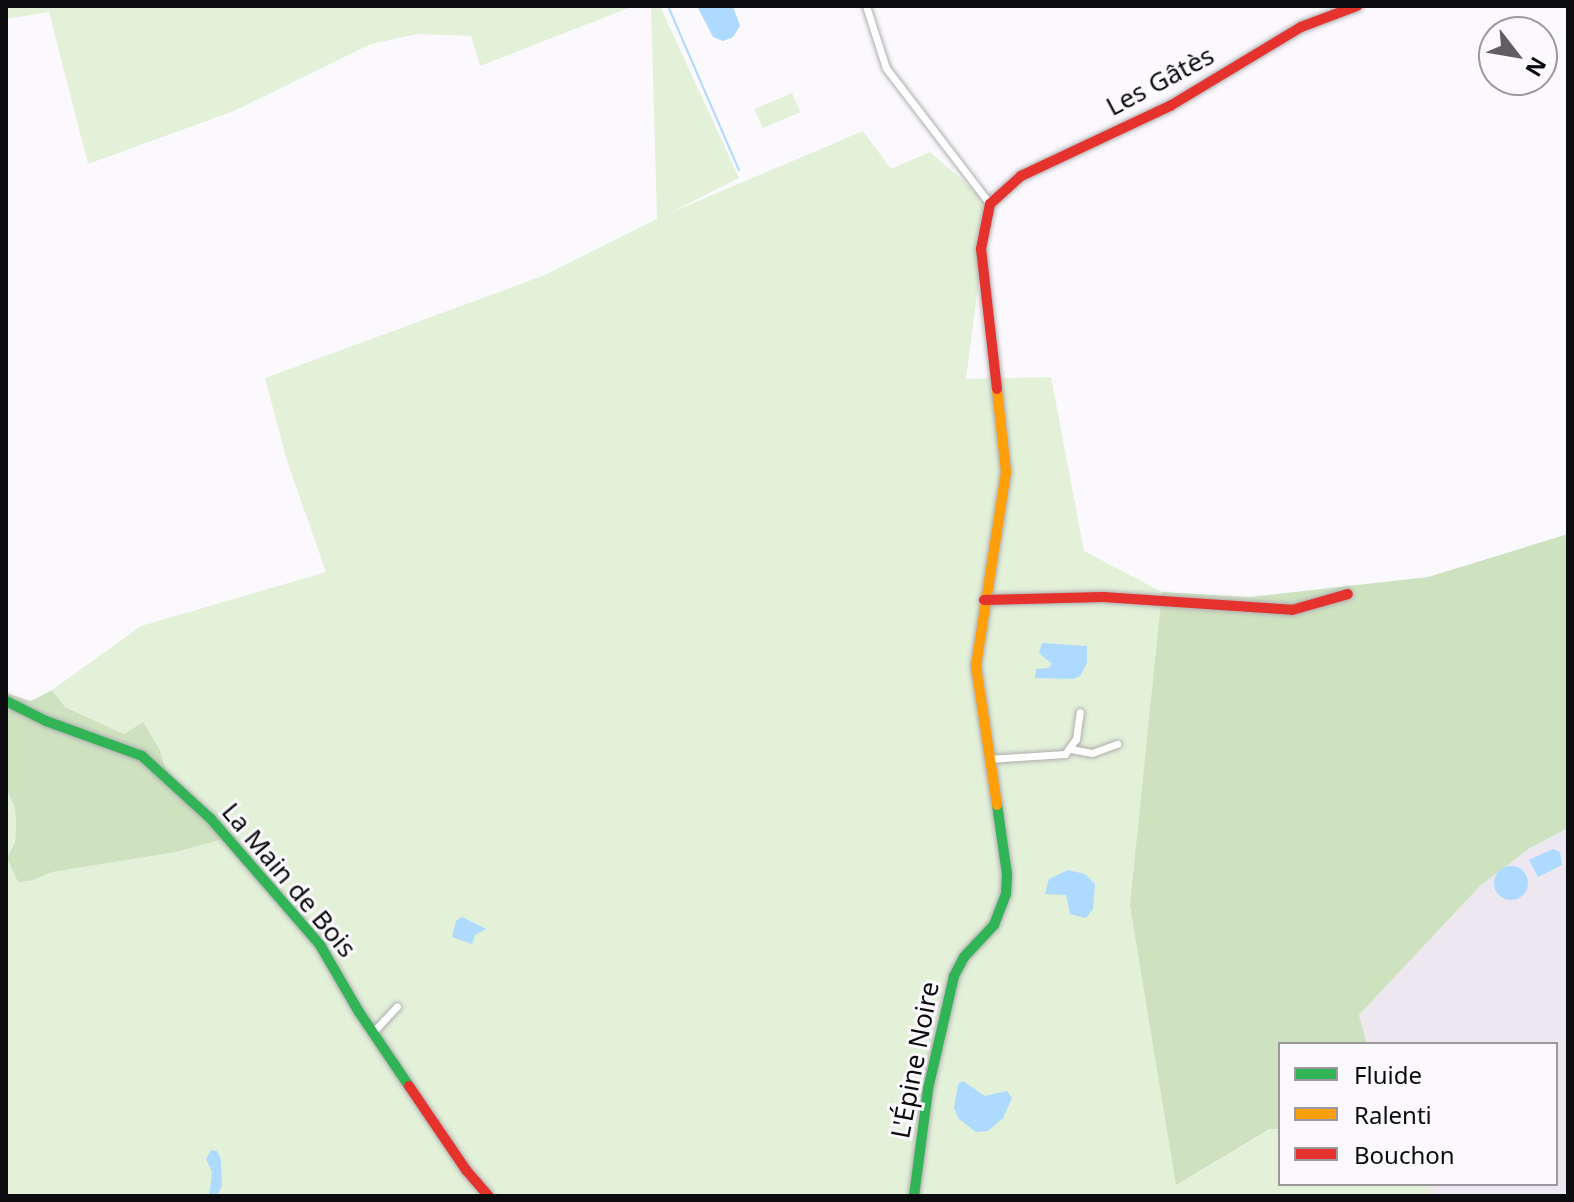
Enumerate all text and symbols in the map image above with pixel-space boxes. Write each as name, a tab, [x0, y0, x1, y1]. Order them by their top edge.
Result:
north arrow	[1478, 16, 1558, 96]
street label: Les Gâtès	[1101, 40, 1219, 122]
text: N	[1519, 52, 1554, 83]
street label: La Main de Bois	[215, 796, 363, 964]
street label: L'Épine Noire	[885, 979, 945, 1141]
legend	[1278, 1042, 1558, 1186]
text: Fluide	[1354, 1058, 1422, 1091]
text: Ralenti	[1354, 1098, 1432, 1131]
text: Bouchon	[1354, 1138, 1455, 1171]

